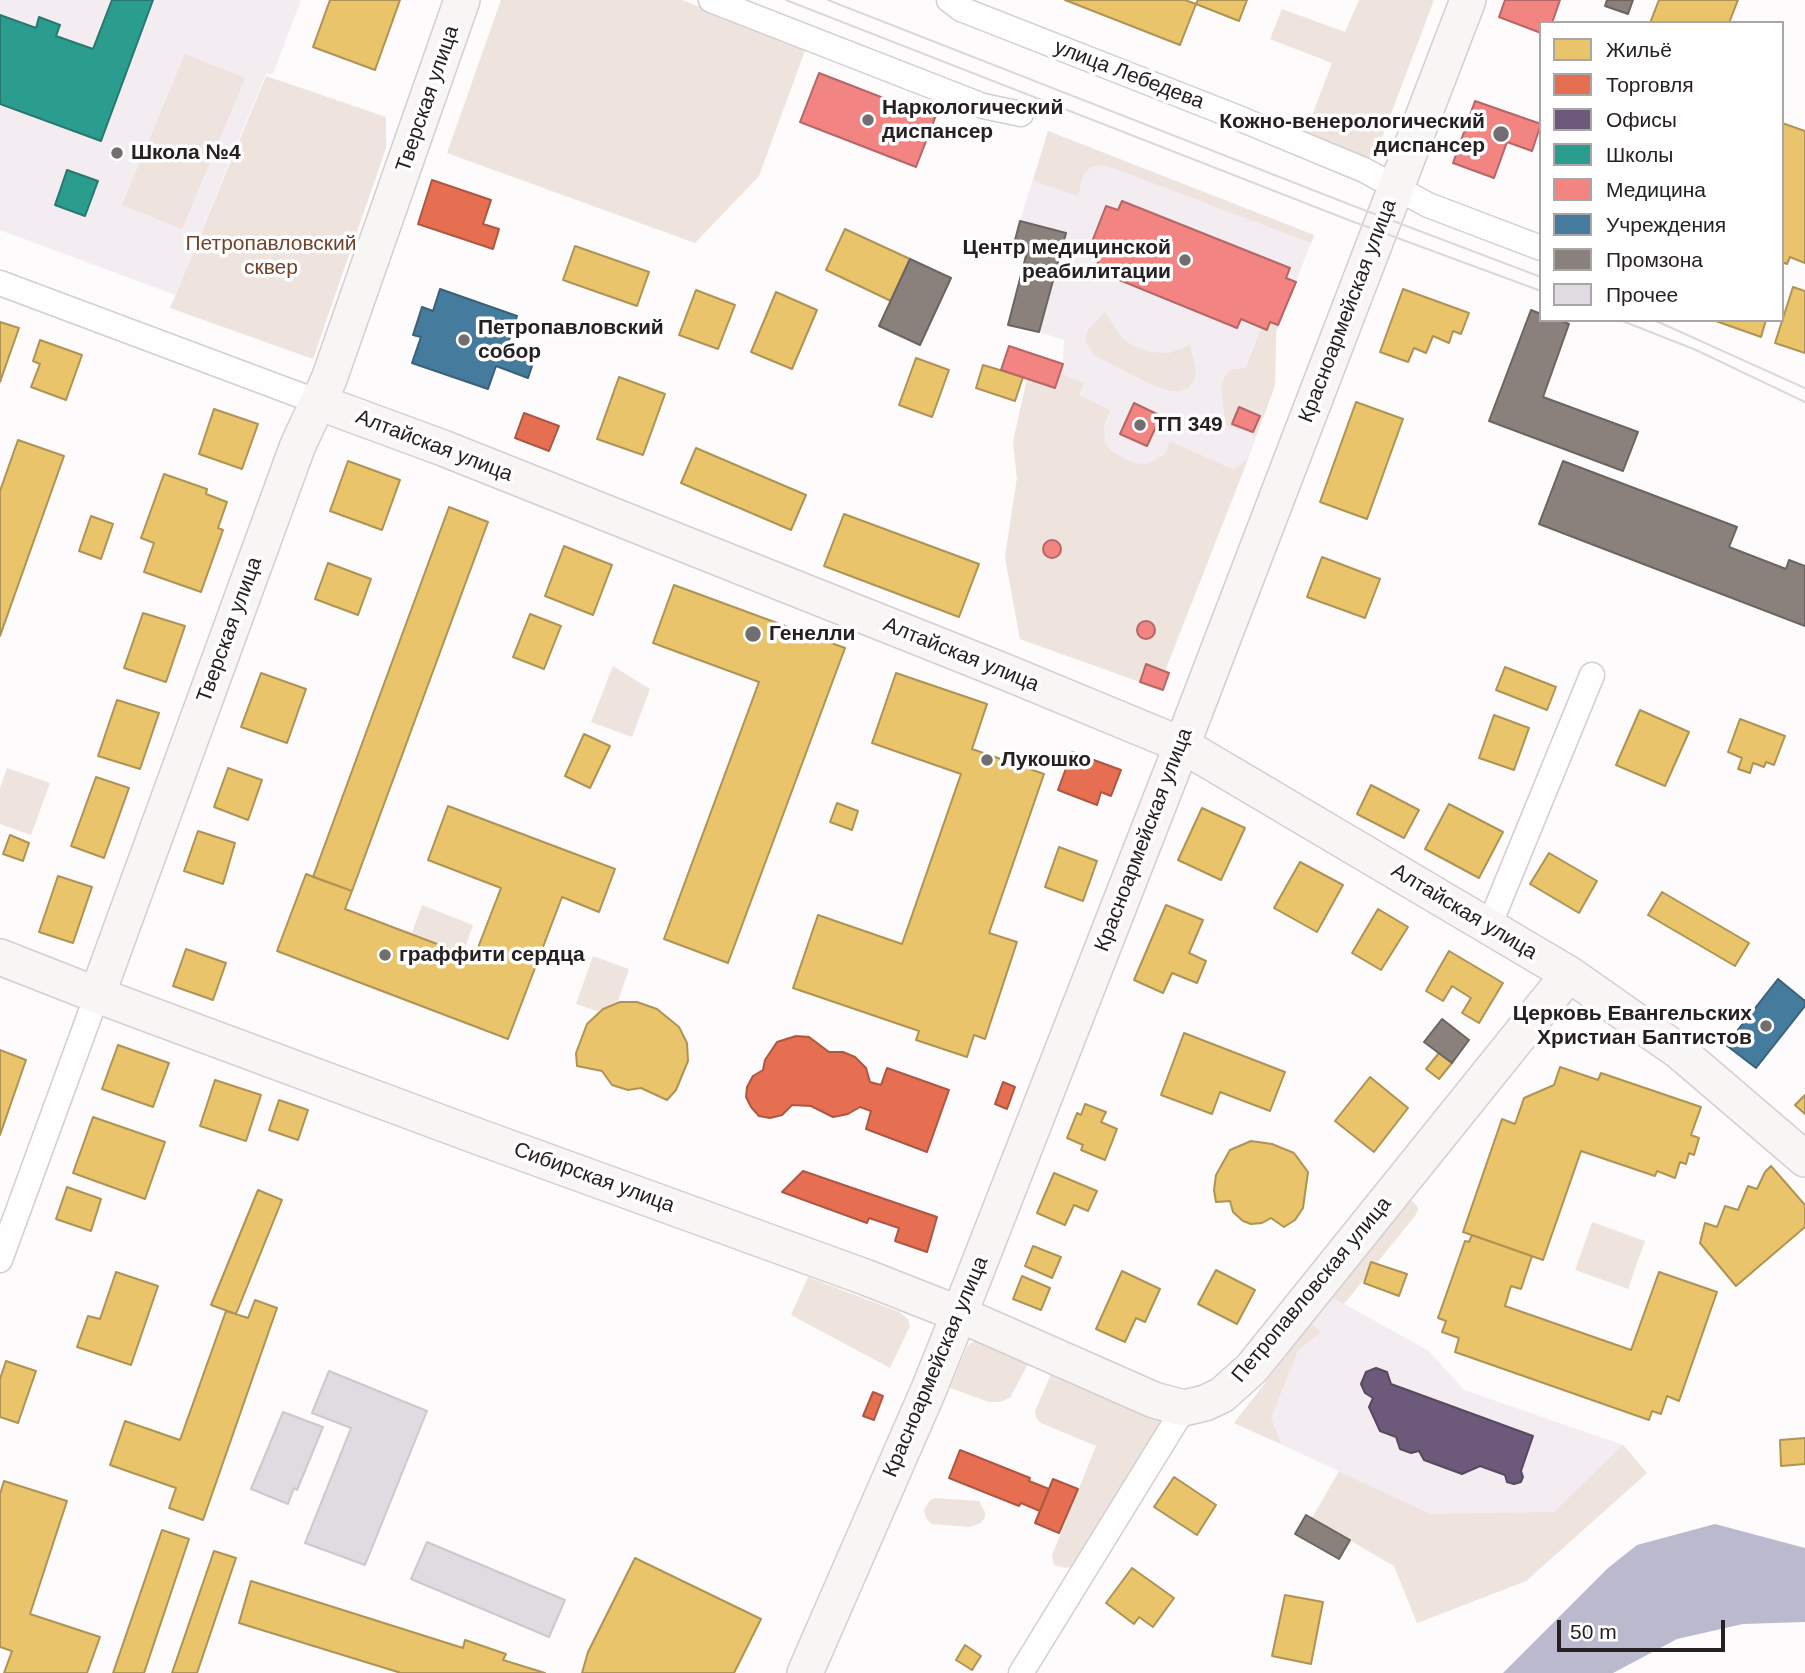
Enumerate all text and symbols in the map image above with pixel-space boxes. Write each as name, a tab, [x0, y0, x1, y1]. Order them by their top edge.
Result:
legend	[1539, 21, 1784, 322]
street label: Тверская улица	[391, 23, 465, 175]
street label: улица Лебедева	[1051, 35, 1207, 115]
text: Жильё	[1606, 38, 1672, 61]
text: Торговля	[1606, 73, 1694, 96]
place label: Наркологический диспансер	[882, 95, 1063, 145]
text: Офисы	[1606, 108, 1677, 131]
place label: Кожно-венерологический диспансер	[1219, 109, 1485, 159]
marker: Наркологический диспансер	[860, 112, 876, 128]
marker: Кожно-венерологический диспансер	[1491, 124, 1511, 144]
place label: Школа №4	[131, 140, 241, 166]
text: Школы	[1606, 143, 1673, 166]
marker: Школа №4	[109, 145, 125, 161]
text: Медицина	[1606, 178, 1706, 201]
street label: Красноармейская улица	[1294, 196, 1402, 426]
text: Учреждения	[1606, 213, 1726, 236]
park label: Петропавловский сквер	[185, 231, 357, 281]
place label: Центр медицинской реабилитации	[962, 235, 1171, 285]
text: Промзона	[1606, 248, 1703, 271]
marker: Центр медицинской реабилитации	[1177, 252, 1193, 268]
text: Прочее	[1606, 283, 1678, 306]
place label: Петропавловский собор	[478, 315, 664, 365]
marker: Петропавловский собор	[456, 332, 472, 348]
street label: Алтайская улица	[352, 405, 516, 487]
place label: ТП 349	[1154, 412, 1223, 438]
marker: ТП 349	[1132, 417, 1148, 433]
street label: Тверская улица	[192, 554, 268, 706]
street label: Алтайская улица	[879, 612, 1043, 698]
place label: Генелли	[769, 621, 855, 647]
marker: Генелли	[743, 624, 763, 644]
street label: Красноармейская улица	[1090, 725, 1198, 955]
place label: Лукошко	[1001, 747, 1091, 773]
marker: Лукошко	[979, 752, 995, 768]
street label: Алтайская улица	[1386, 858, 1542, 966]
place label: граффити сердца	[399, 942, 585, 968]
marker: граффити сердца	[377, 947, 393, 963]
place label: Церковь Евангельских Христиан Баптистов	[1513, 1001, 1752, 1051]
marker: Церковь Евангельских Христиан Баптистов	[1758, 1018, 1774, 1034]
street label: Сибирская улица	[510, 1137, 678, 1219]
street label: Петропавловская улица	[1227, 1192, 1397, 1388]
street label: Красноармейская улица	[878, 1253, 994, 1481]
scale bar	[1560, 1606, 1728, 1650]
text: 50 m	[1570, 1620, 1617, 1643]

